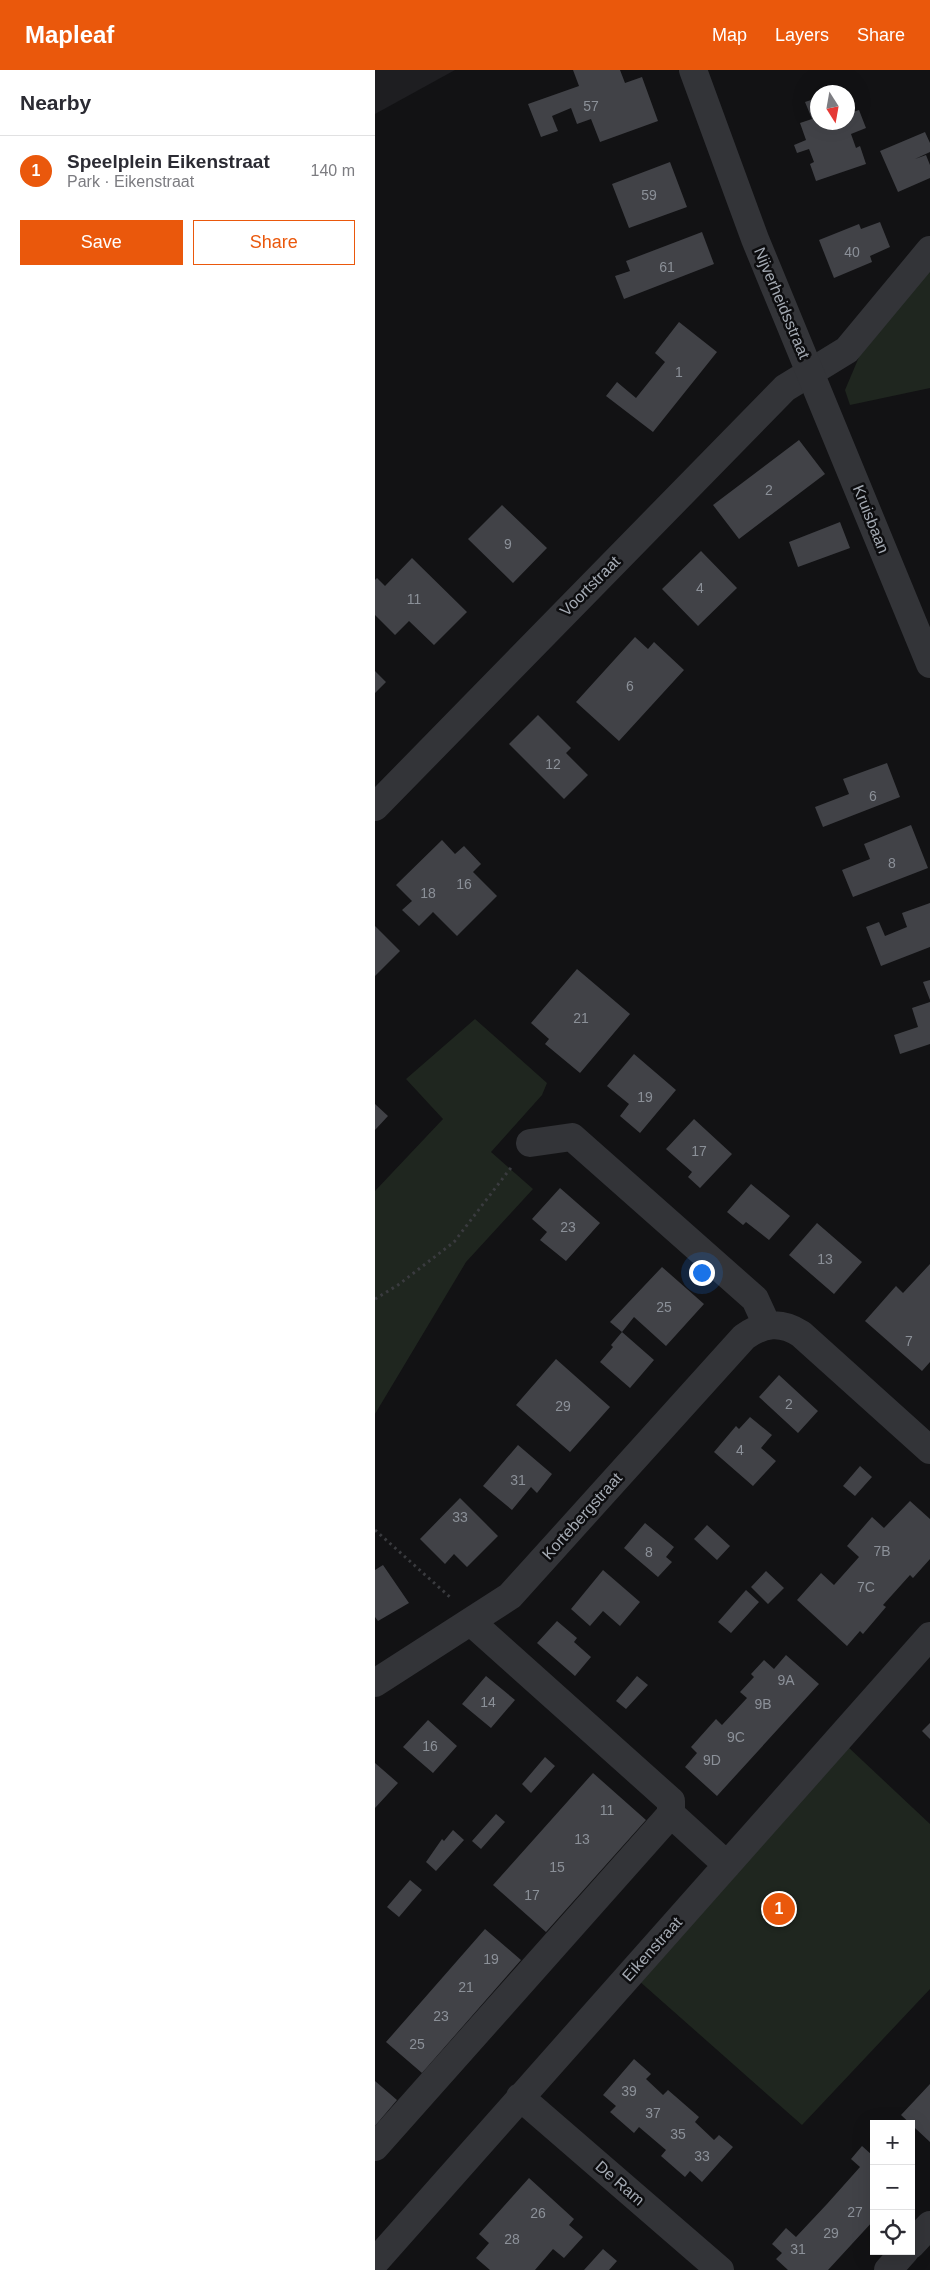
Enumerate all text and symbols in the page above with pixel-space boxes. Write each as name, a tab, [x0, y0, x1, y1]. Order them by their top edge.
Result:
text: Mapleaf	[25, 21, 114, 48]
text: Map	[712, 25, 747, 45]
text: Layers	[775, 25, 829, 45]
text: Share	[857, 25, 905, 45]
north arrow	[810, 85, 855, 130]
text: Nearby	[20, 91, 91, 114]
house number: 57	[583, 98, 599, 114]
text: Speelplein Eikenstraat	[67, 151, 270, 172]
text: 1	[32, 162, 40, 179]
text: 140 m	[311, 162, 355, 179]
text: Park · Eikenstraat	[67, 173, 194, 190]
house number: 59	[641, 187, 657, 203]
button: Save	[20, 220, 183, 265]
button: Share	[193, 220, 355, 265]
house number: 40	[844, 244, 860, 260]
street label: Nijverheidsstraat	[751, 245, 813, 362]
house number: 61	[659, 259, 675, 275]
house number: 1	[675, 364, 683, 380]
house number: 2	[765, 482, 773, 498]
street label: Kruisbaan	[850, 482, 892, 556]
house number: 9	[504, 536, 512, 552]
street label: Voortstraat	[557, 552, 624, 619]
house number: 4	[696, 580, 704, 596]
house number: 11	[407, 591, 421, 607]
house number: 6	[626, 678, 634, 694]
house number: 12	[545, 756, 561, 772]
house number: 6	[869, 788, 877, 804]
house number: 8	[888, 855, 896, 871]
house number: 16	[456, 876, 472, 892]
house number: 18	[420, 885, 436, 901]
house number: 21	[573, 1010, 589, 1026]
house number: 19	[637, 1089, 653, 1105]
house number: 17	[691, 1143, 707, 1159]
house number: 23	[560, 1219, 576, 1235]
house number: 13	[817, 1251, 833, 1267]
your location	[689, 1260, 715, 1286]
house number: 25	[656, 1299, 672, 1315]
house number: 7	[905, 1333, 913, 1349]
house number: 2	[785, 1396, 793, 1412]
house number: 29	[555, 1398, 571, 1414]
house number: 4	[736, 1442, 744, 1458]
street label: Kortebergstraat	[539, 1469, 626, 1563]
house number: 31	[510, 1472, 526, 1488]
house number: 33	[452, 1509, 468, 1525]
house number: 7B	[873, 1543, 891, 1559]
house number: 8	[645, 1544, 653, 1560]
house number: 7C	[857, 1579, 875, 1595]
house number: 9A	[777, 1672, 795, 1688]
house number: 14	[480, 1694, 496, 1710]
house number: 9B	[754, 1696, 772, 1712]
house number: 9C	[727, 1729, 745, 1745]
house number: 16	[422, 1738, 438, 1754]
house number: 9D	[703, 1752, 721, 1768]
house number: 11	[600, 1802, 614, 1818]
house number: 13	[574, 1831, 590, 1847]
house number: 15	[549, 1859, 565, 1875]
house number: 17	[524, 1887, 540, 1903]
pin: 1	[763, 1890, 795, 1928]
street label: Eikenstraat	[619, 1913, 685, 1984]
house number: 19	[483, 1951, 499, 1967]
house number: 21	[458, 1979, 474, 1995]
house number: 23	[433, 2008, 449, 2024]
house number: 25	[409, 2036, 425, 2052]
house number: 39	[621, 2083, 637, 2099]
house number: 37	[645, 2105, 661, 2121]
map controls	[870, 2120, 915, 2255]
button: +	[870, 2120, 915, 2165]
house number: 35	[670, 2126, 686, 2142]
house number: 33	[694, 2148, 710, 2164]
street label: De Ram	[592, 2157, 648, 2209]
button: −	[870, 2165, 915, 2210]
house number: 27	[847, 2204, 863, 2220]
house number: 26	[530, 2205, 546, 2221]
button: locate	[870, 2210, 915, 2255]
house number: 29	[823, 2225, 839, 2241]
house number: 28	[504, 2231, 520, 2247]
house number: 31	[790, 2241, 806, 2257]

